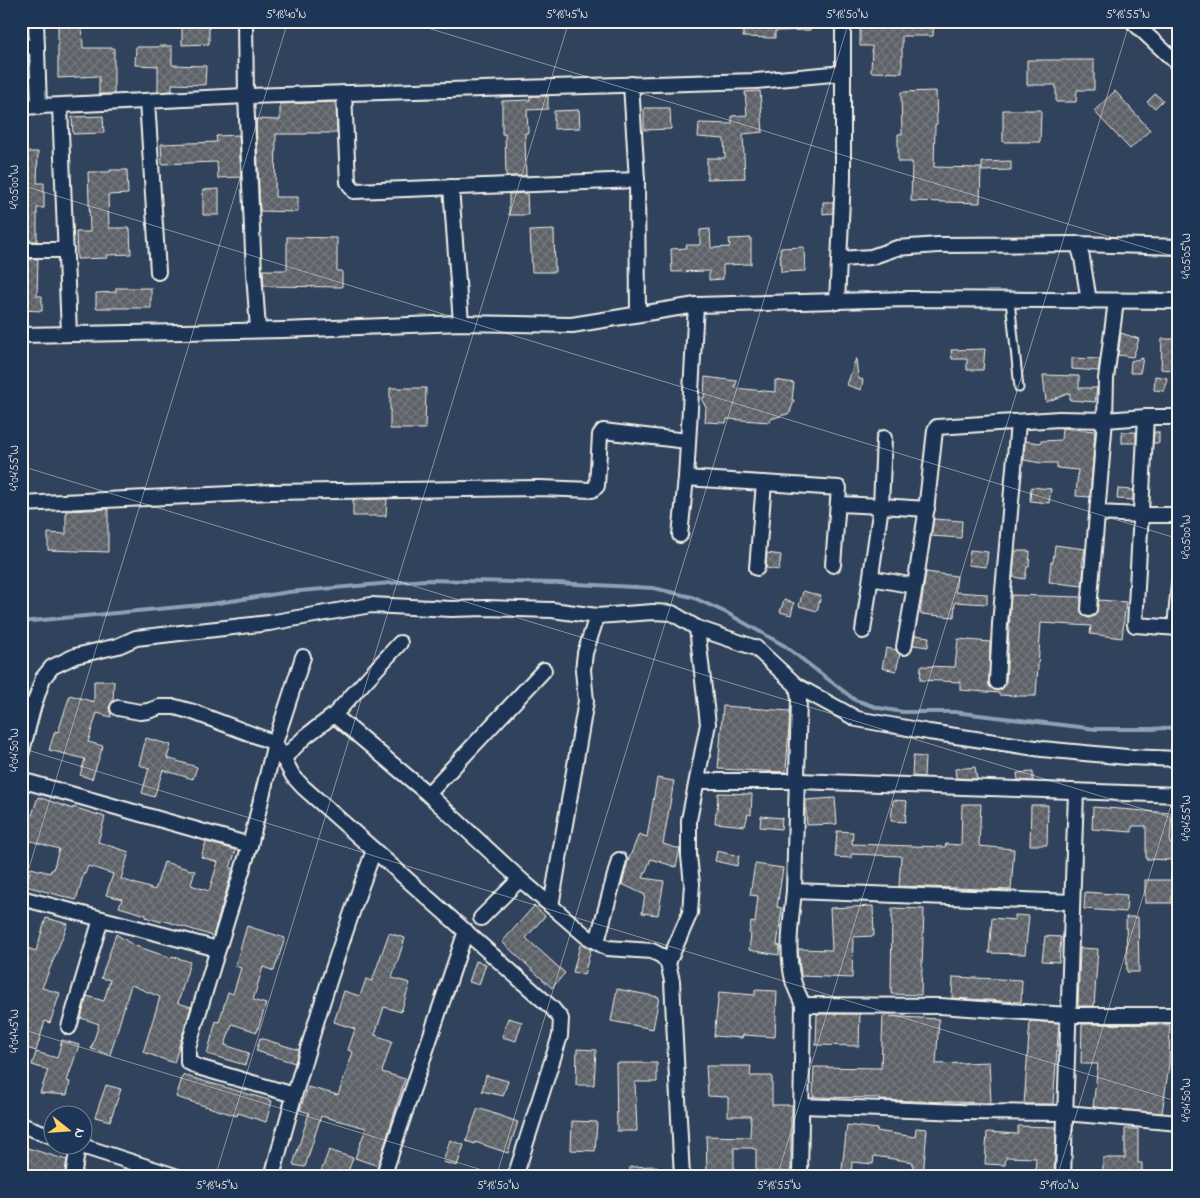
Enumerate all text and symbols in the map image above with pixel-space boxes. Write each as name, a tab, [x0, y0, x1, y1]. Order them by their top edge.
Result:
text: 5°18'40"N	[266, 6, 306, 24]
text: 5°18'45"N	[546, 6, 588, 24]
text: 5°18'50"N	[826, 6, 868, 24]
text: 5°18'55"N	[1106, 6, 1150, 24]
text: 4°05'00"W	[6, 165, 24, 209]
text: 4°05'05"W	[1178, 233, 1196, 279]
text: 4°04'55"W	[6, 445, 24, 491]
text: 4°05'00"W	[1178, 515, 1196, 559]
text: 4°04'50"W	[6, 728, 24, 772]
text: 4°04'55"W	[1178, 795, 1196, 841]
text: 4°04'45"W	[6, 1009, 24, 1053]
text: 4°04'50"W	[1178, 1078, 1196, 1122]
north arrow	[42, 1106, 92, 1156]
text: N	[68, 1126, 90, 1141]
text: 5°18'45"N	[196, 1177, 238, 1195]
text: 5°18'50"N	[477, 1177, 519, 1195]
text: 5°18'55"N	[757, 1177, 801, 1195]
text: 5°19'00"N	[1039, 1177, 1079, 1195]

